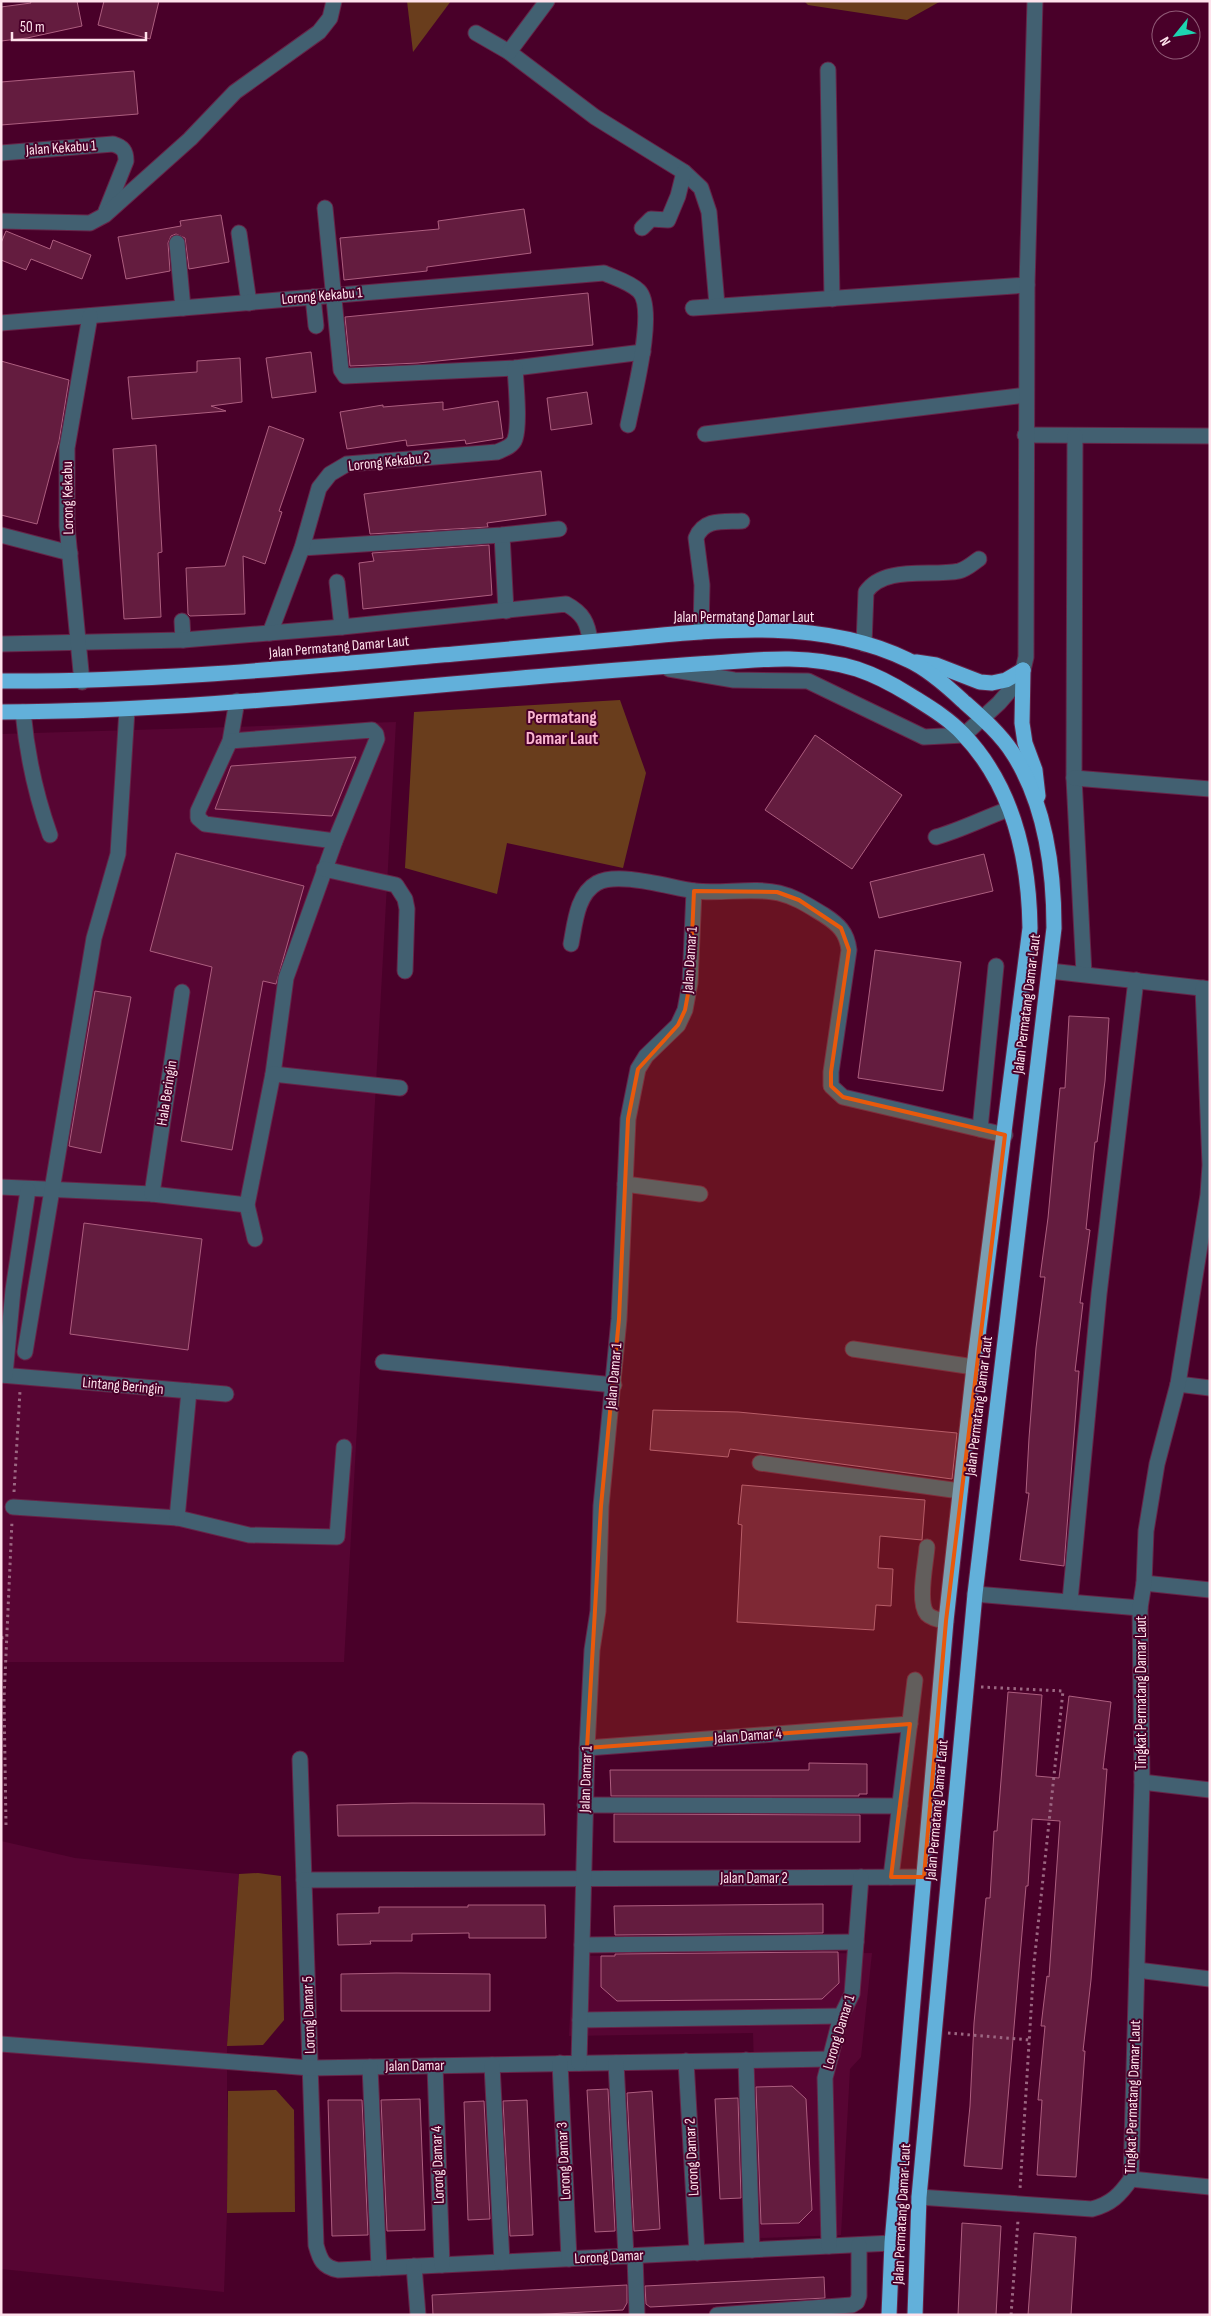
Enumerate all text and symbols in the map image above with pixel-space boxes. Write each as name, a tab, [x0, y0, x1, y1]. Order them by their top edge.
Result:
scale bar	[12, 10, 146, 42]
north arrow	[1151, 10, 1201, 60]
text: 50 m	[20, 18, 45, 37]
text: N	[1156, 34, 1174, 49]
street label: Jalan Kekabu 1	[24, 136, 98, 160]
street label: Lorong Kekabu 1	[281, 283, 364, 309]
street label: Lorong Kekabu 2	[347, 448, 431, 476]
street label: Lorong Kekabu	[58, 461, 78, 535]
street label: Jalan Permatang Damar Laut	[673, 608, 815, 627]
street label: Jalan Permatang Damar Laut	[267, 631, 410, 663]
district label: Permatang Damar Laut	[526, 707, 598, 749]
street label: Jalan Damar 1	[678, 925, 702, 995]
street label: Jalan Permatang Damar Laut	[1009, 933, 1045, 1076]
street label: Hala Beringin	[152, 1059, 182, 1127]
street label: Jalan Permatang Damar Laut	[961, 1335, 997, 1478]
street label: Jalan Damar 1	[602, 1341, 626, 1411]
street label: Lintang Beringin	[82, 1373, 164, 1399]
street label: Tingkat Permatang Damar Laut	[1132, 1615, 1151, 1770]
street label: Jalan Damar 4	[713, 1724, 782, 1748]
street label: Jalan Permatang Damar Laut	[921, 1739, 953, 1882]
street label: Jalan Damar 1	[575, 1745, 597, 1814]
street label: Jalan Damar 2	[719, 1869, 788, 1888]
street label: Lorong Damar 5	[298, 1976, 320, 2054]
street label: Lorong Damar 1	[819, 1992, 860, 2072]
street label: Tingkat Permatang Damar Laut	[1121, 2019, 1145, 2174]
street label: Jalan Damar	[384, 2056, 445, 2076]
street label: Lorong Damar 2	[680, 2118, 704, 2196]
street label: Lorong Damar 3	[552, 2121, 576, 2201]
street label: Lorong Damar 4	[427, 2126, 449, 2204]
street label: Jalan Permatang Damar Laut	[889, 2143, 915, 2286]
street label: Lorong Damar	[574, 2246, 645, 2268]

